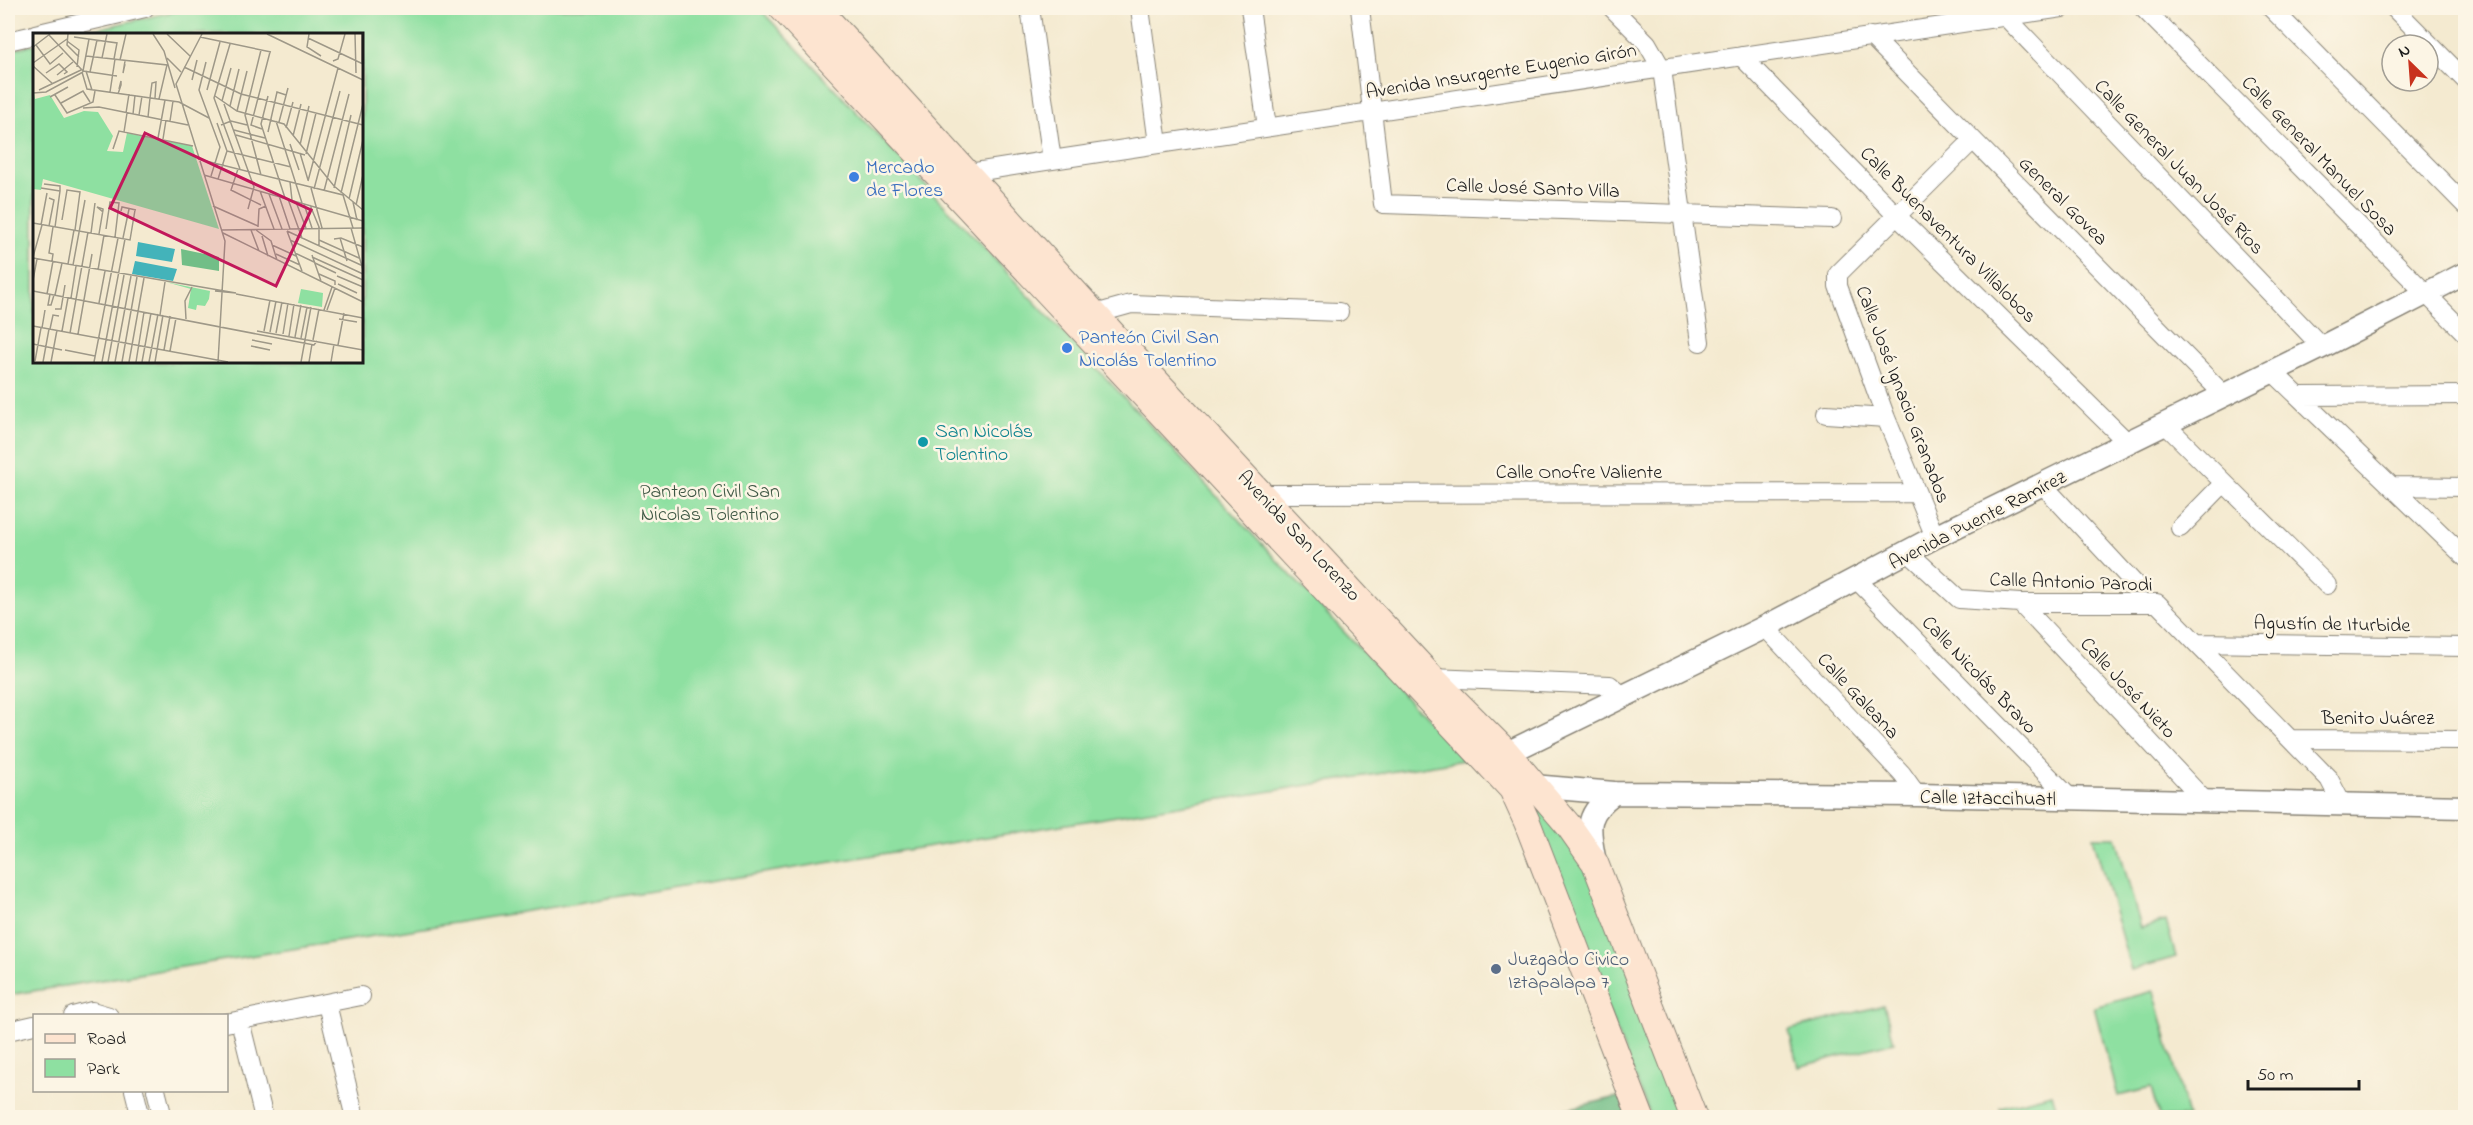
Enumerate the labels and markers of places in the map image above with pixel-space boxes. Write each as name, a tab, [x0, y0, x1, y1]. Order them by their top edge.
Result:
place label: Mercado de Flores	[866, 154, 943, 206]
marker: Mercado de Flores	[847, 170, 861, 184]
place label: Panteón Civil San Nicolás Tolentino	[1079, 324, 1219, 376]
marker: Panteón Civil San Nicolás Tolentino	[1060, 341, 1074, 355]
place label: San Nicolás Tolentino	[935, 418, 1033, 470]
marker: San Nicolás Tolentino	[916, 435, 930, 449]
place label: Juzgado Civico Iztapalapa 7	[1508, 946, 1629, 998]
marker: Juzgado Civico Iztapalapa 7	[1489, 962, 1503, 976]

